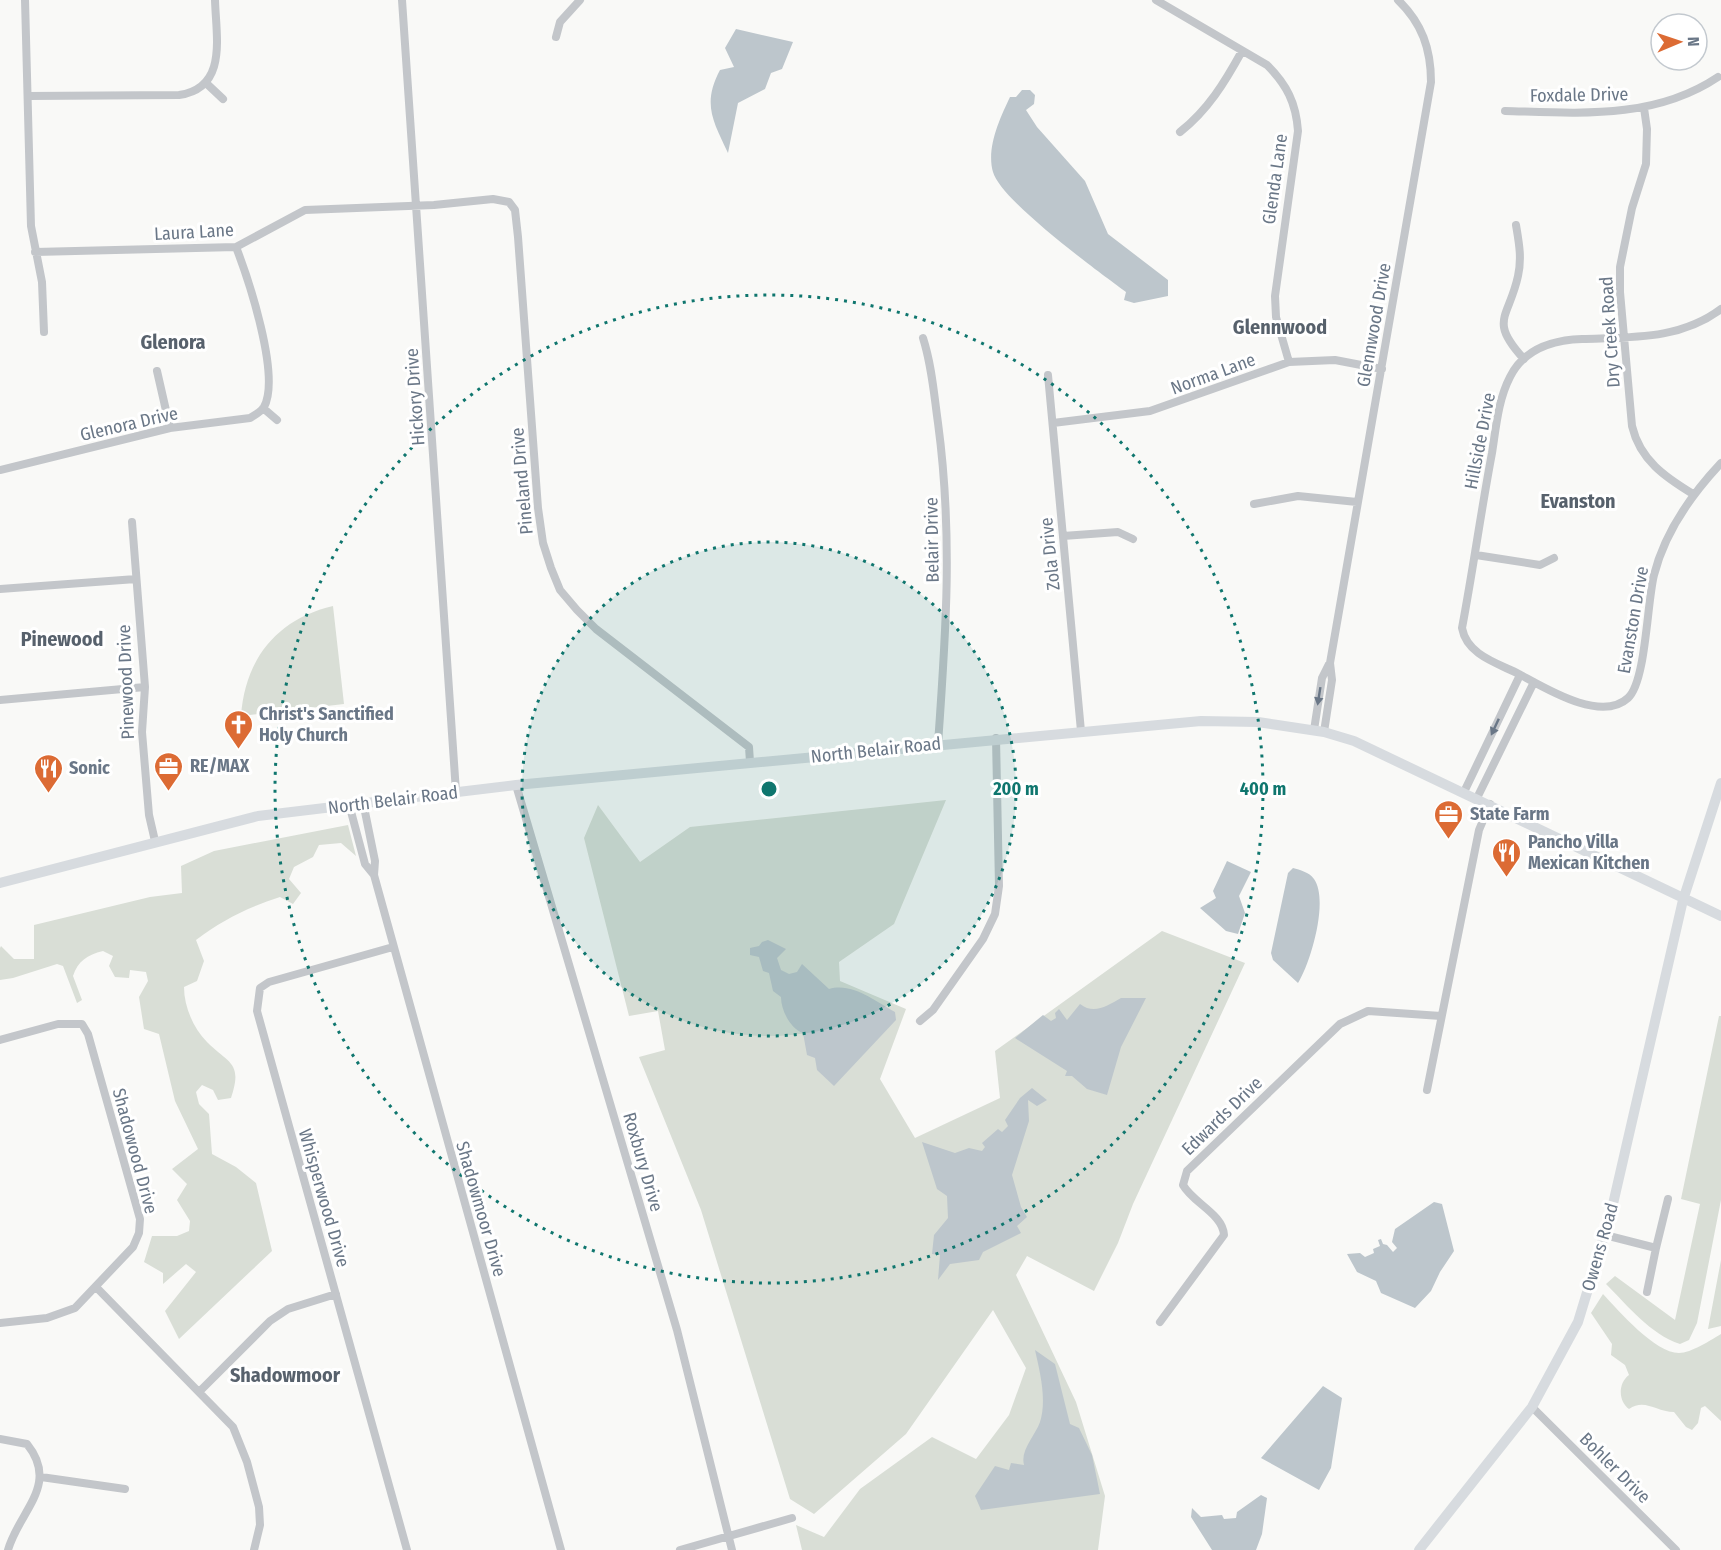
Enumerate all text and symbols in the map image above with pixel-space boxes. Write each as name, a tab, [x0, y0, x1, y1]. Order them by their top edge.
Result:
north arrow	[1649, 12, 1709, 72]
text: N	[1684, 36, 1703, 47]
street label: Foxdale Drive	[1530, 83, 1629, 107]
street label: Glenda Lane	[1258, 132, 1292, 226]
street label: Laura Lane	[154, 219, 235, 245]
street label: Glennwood Drive	[1352, 261, 1396, 389]
street label: Dry Creek Road	[1595, 276, 1625, 388]
district label: Glennwood	[1233, 315, 1327, 339]
district label: Glenora	[140, 330, 206, 354]
street label: Hickory Drive	[401, 348, 429, 446]
street label: Norma Lane	[1168, 348, 1258, 399]
street label: Hillside Drive	[1460, 391, 1500, 491]
street label: Glenora Drive	[78, 402, 180, 446]
street label: Pineland Drive	[506, 426, 538, 535]
district label: Evanston	[1540, 489, 1616, 513]
street label: Belair Drive	[920, 497, 944, 583]
street label: Zola Drive	[1035, 516, 1065, 592]
street label: Evanston Drive	[1613, 564, 1653, 675]
street label: Pinewood Drive	[113, 624, 139, 740]
district label: Pinewood	[21, 627, 103, 651]
one-way arrow	[1315, 686, 1324, 705]
place label: Christ's Sanctified Holy Church	[259, 703, 394, 746]
church icon: Christ's Sanctified Holy Church	[222, 708, 254, 750]
one-way arrow	[1490, 719, 1499, 736]
street label: North Belair Road	[810, 732, 942, 768]
office icon: RE/MAX	[153, 750, 185, 792]
restaurant icon: Sonic	[32, 752, 64, 794]
place label: RE/MAX	[190, 755, 250, 777]
place label: Sonic	[69, 757, 110, 779]
text: 200 m	[992, 778, 1039, 800]
text: 400 m	[1240, 778, 1286, 800]
centre of rings	[759, 779, 779, 799]
street label: North Belair Road	[327, 781, 459, 819]
office icon: State Farm	[1433, 798, 1465, 840]
place label: State Farm	[1470, 803, 1549, 825]
place label: Pancho Villa Mexican Kitchen	[1528, 831, 1650, 874]
restaurant icon: Pancho Villa Mexican Kitchen	[1491, 836, 1523, 878]
street label: Edwards Drive	[1177, 1072, 1267, 1160]
street label: Shadowood Drive	[108, 1086, 162, 1216]
street label: Roxbury Drive	[618, 1110, 668, 1214]
street label: Whisperwood Drive	[294, 1126, 354, 1270]
street label: Shadowmoor Drive	[451, 1139, 511, 1279]
street label: Owens Road	[1577, 1200, 1623, 1294]
district label: Shadowmoor	[230, 1363, 341, 1387]
street label: Bohler Drive	[1575, 1428, 1655, 1508]

